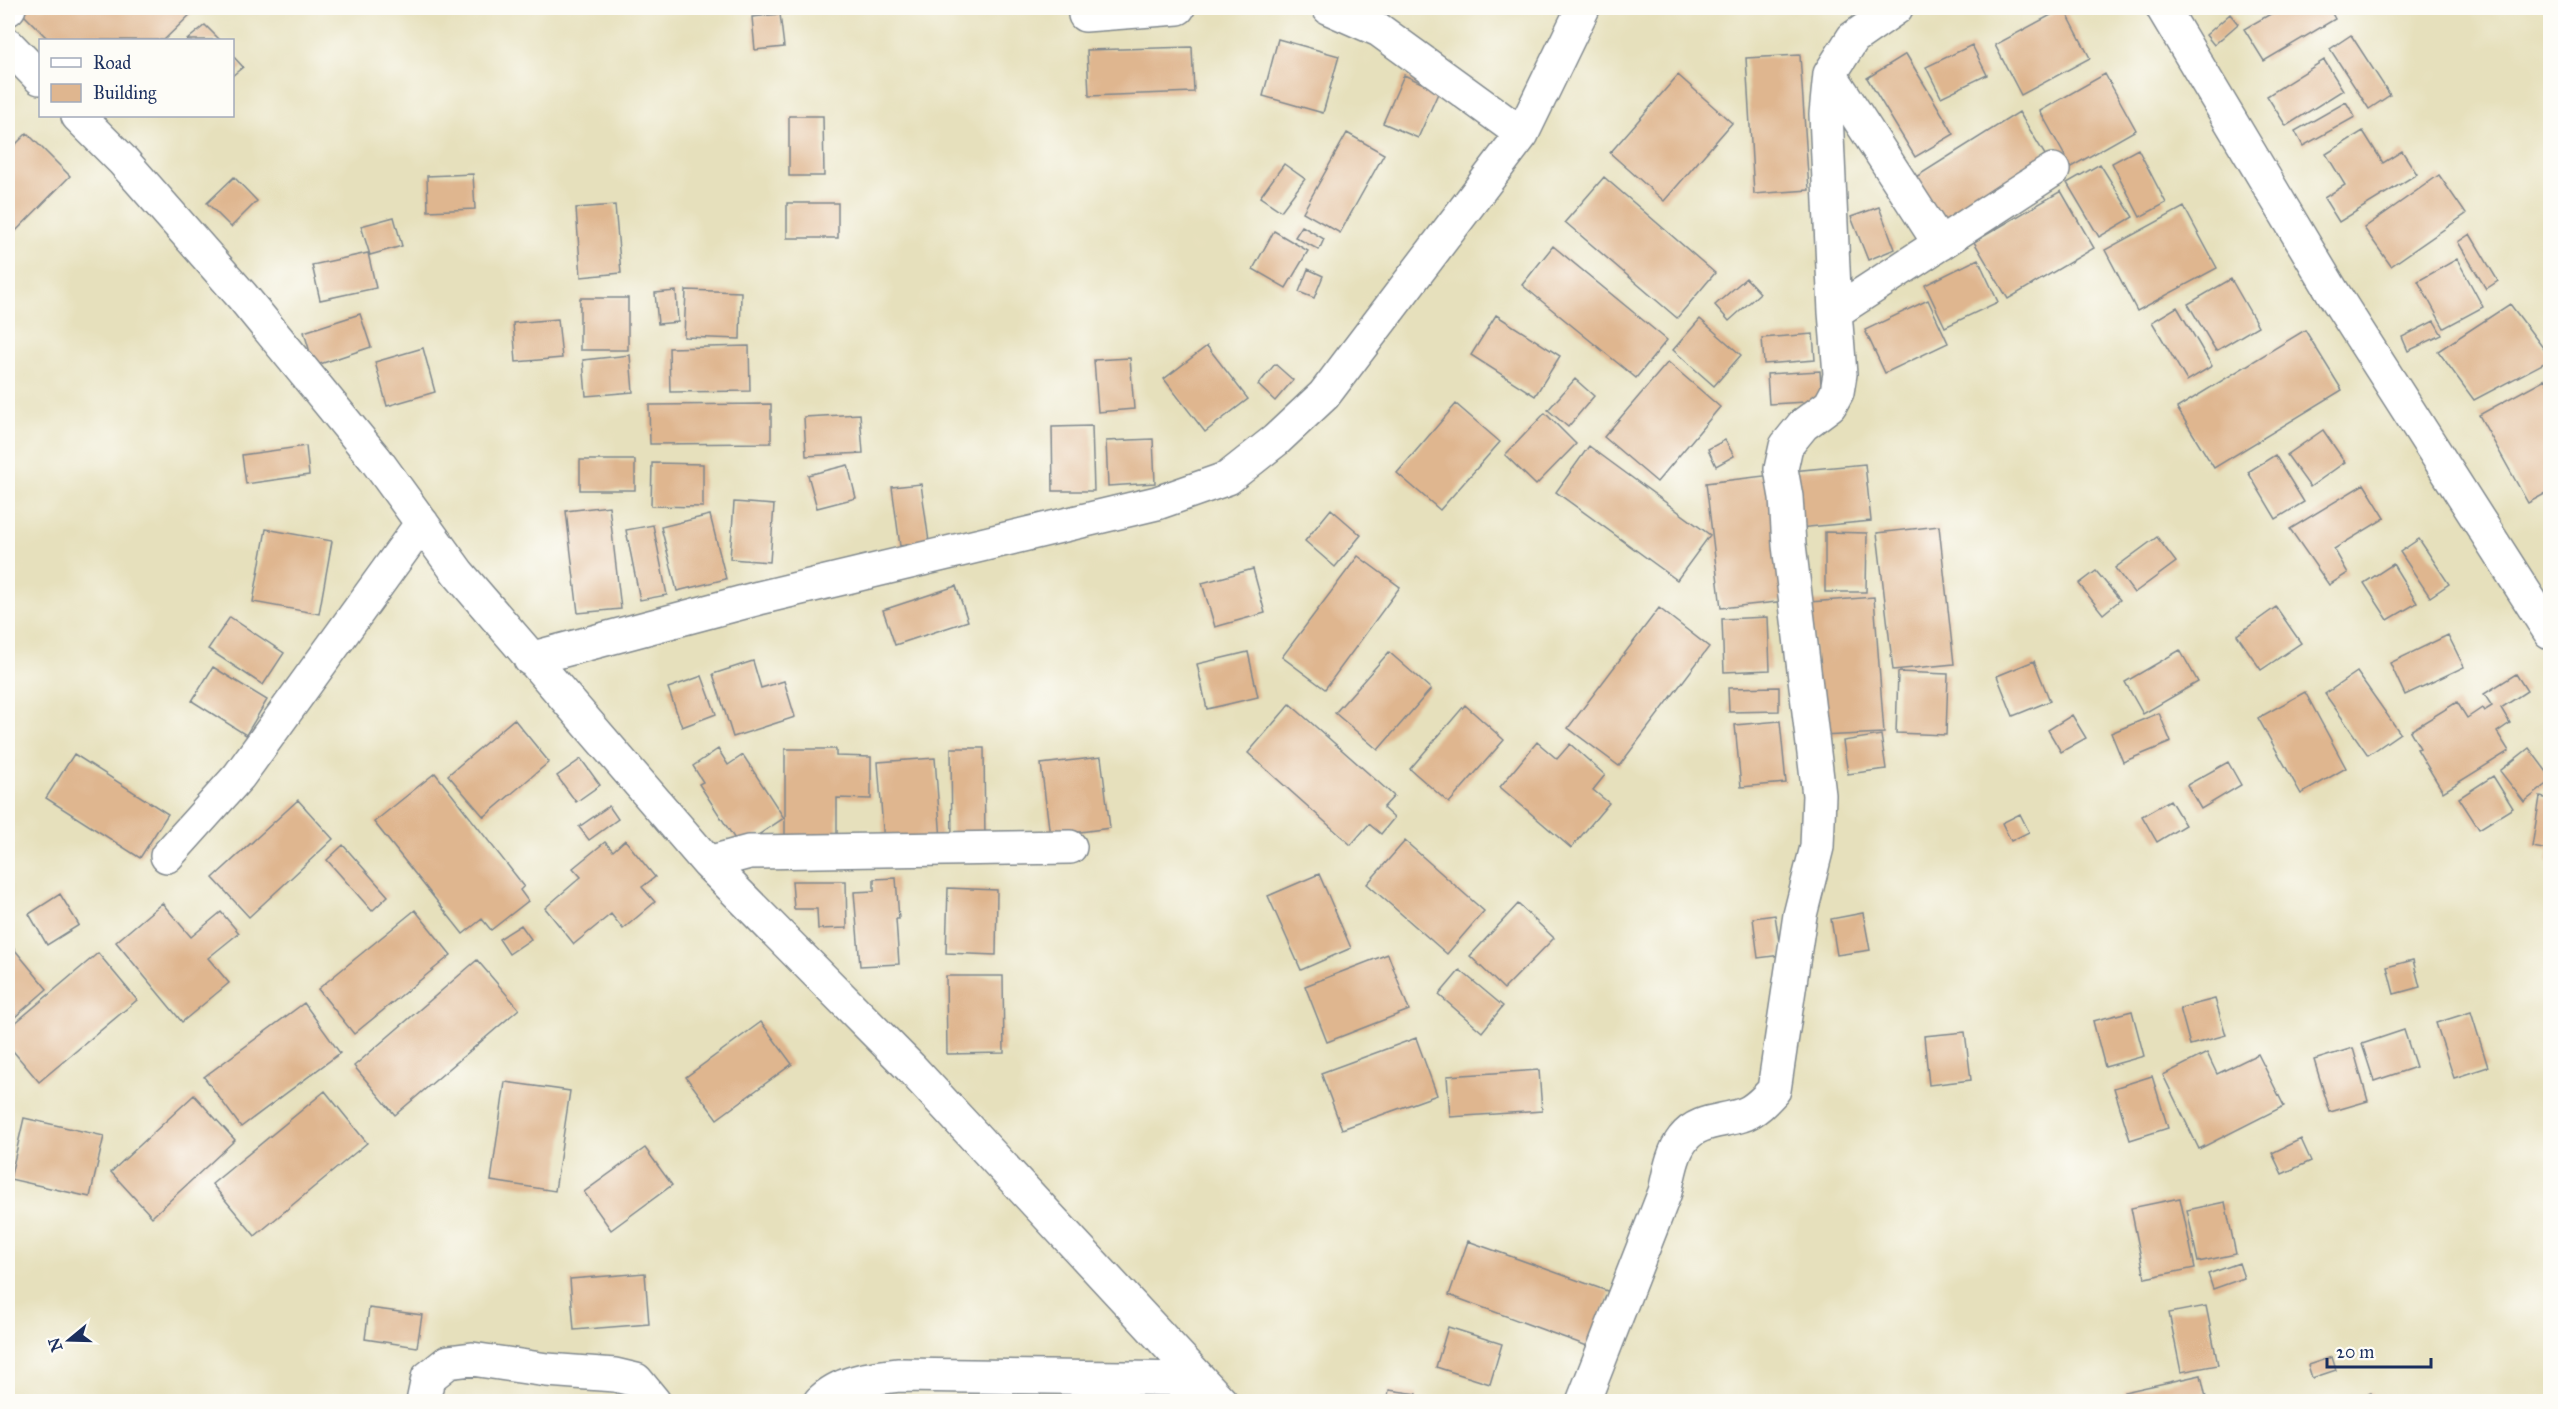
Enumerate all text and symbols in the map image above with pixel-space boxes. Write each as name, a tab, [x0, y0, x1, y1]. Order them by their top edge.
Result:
legend	[39, 39, 234, 117]
text: Road	[93, 52, 131, 74]
text: Building	[93, 82, 157, 105]
north arrow	[39, 1310, 99, 1370]
scale bar	[2327, 1331, 2430, 1369]
text: N	[44, 1335, 66, 1354]
text: 20 m	[2336, 1341, 2374, 1363]

